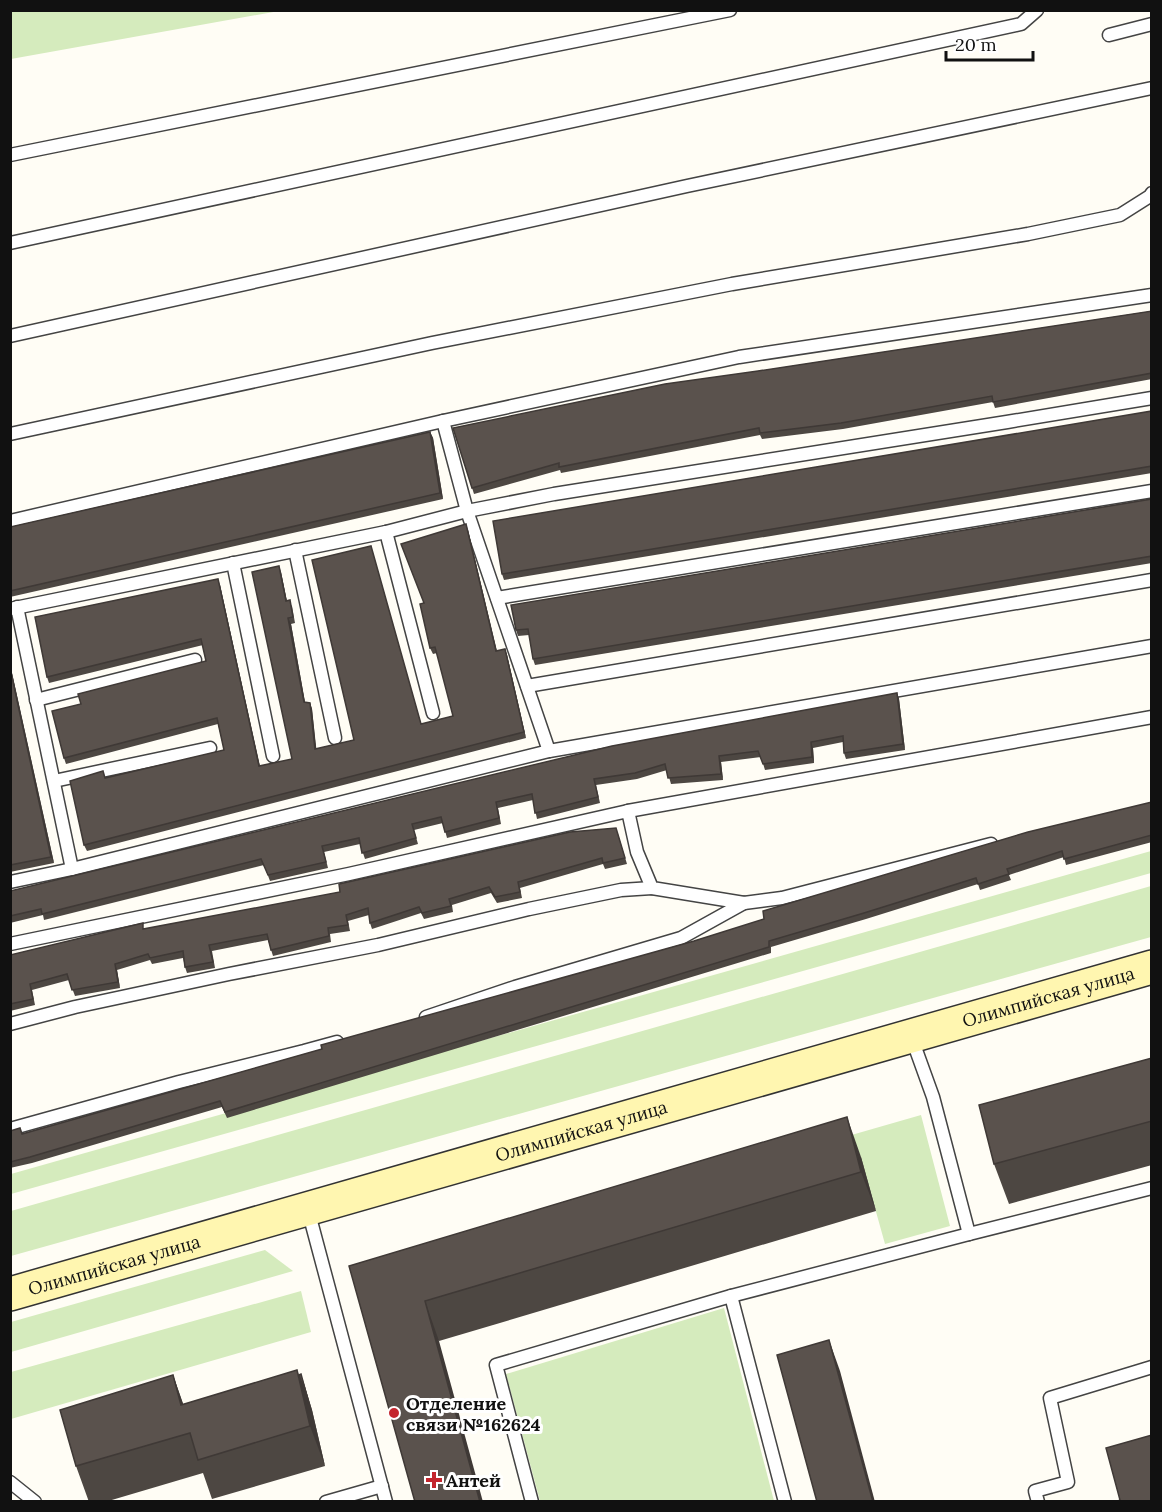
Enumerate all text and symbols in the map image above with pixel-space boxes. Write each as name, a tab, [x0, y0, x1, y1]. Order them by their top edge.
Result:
scale bar	[946, 24, 1033, 62]
text: 20 m	[955, 33, 997, 56]
street label: Олимпийская улица	[959, 961, 1137, 1032]
street label: Олимпийская улица	[492, 1095, 670, 1166]
street label: Олимпийская улица	[25, 1229, 203, 1300]
place label: Отделение связи №162624	[406, 1392, 541, 1436]
marker: Отделение связи №162624	[387, 1406, 401, 1420]
place label: Антей	[446, 1469, 501, 1492]
marker: Антей	[427, 1473, 441, 1487]

